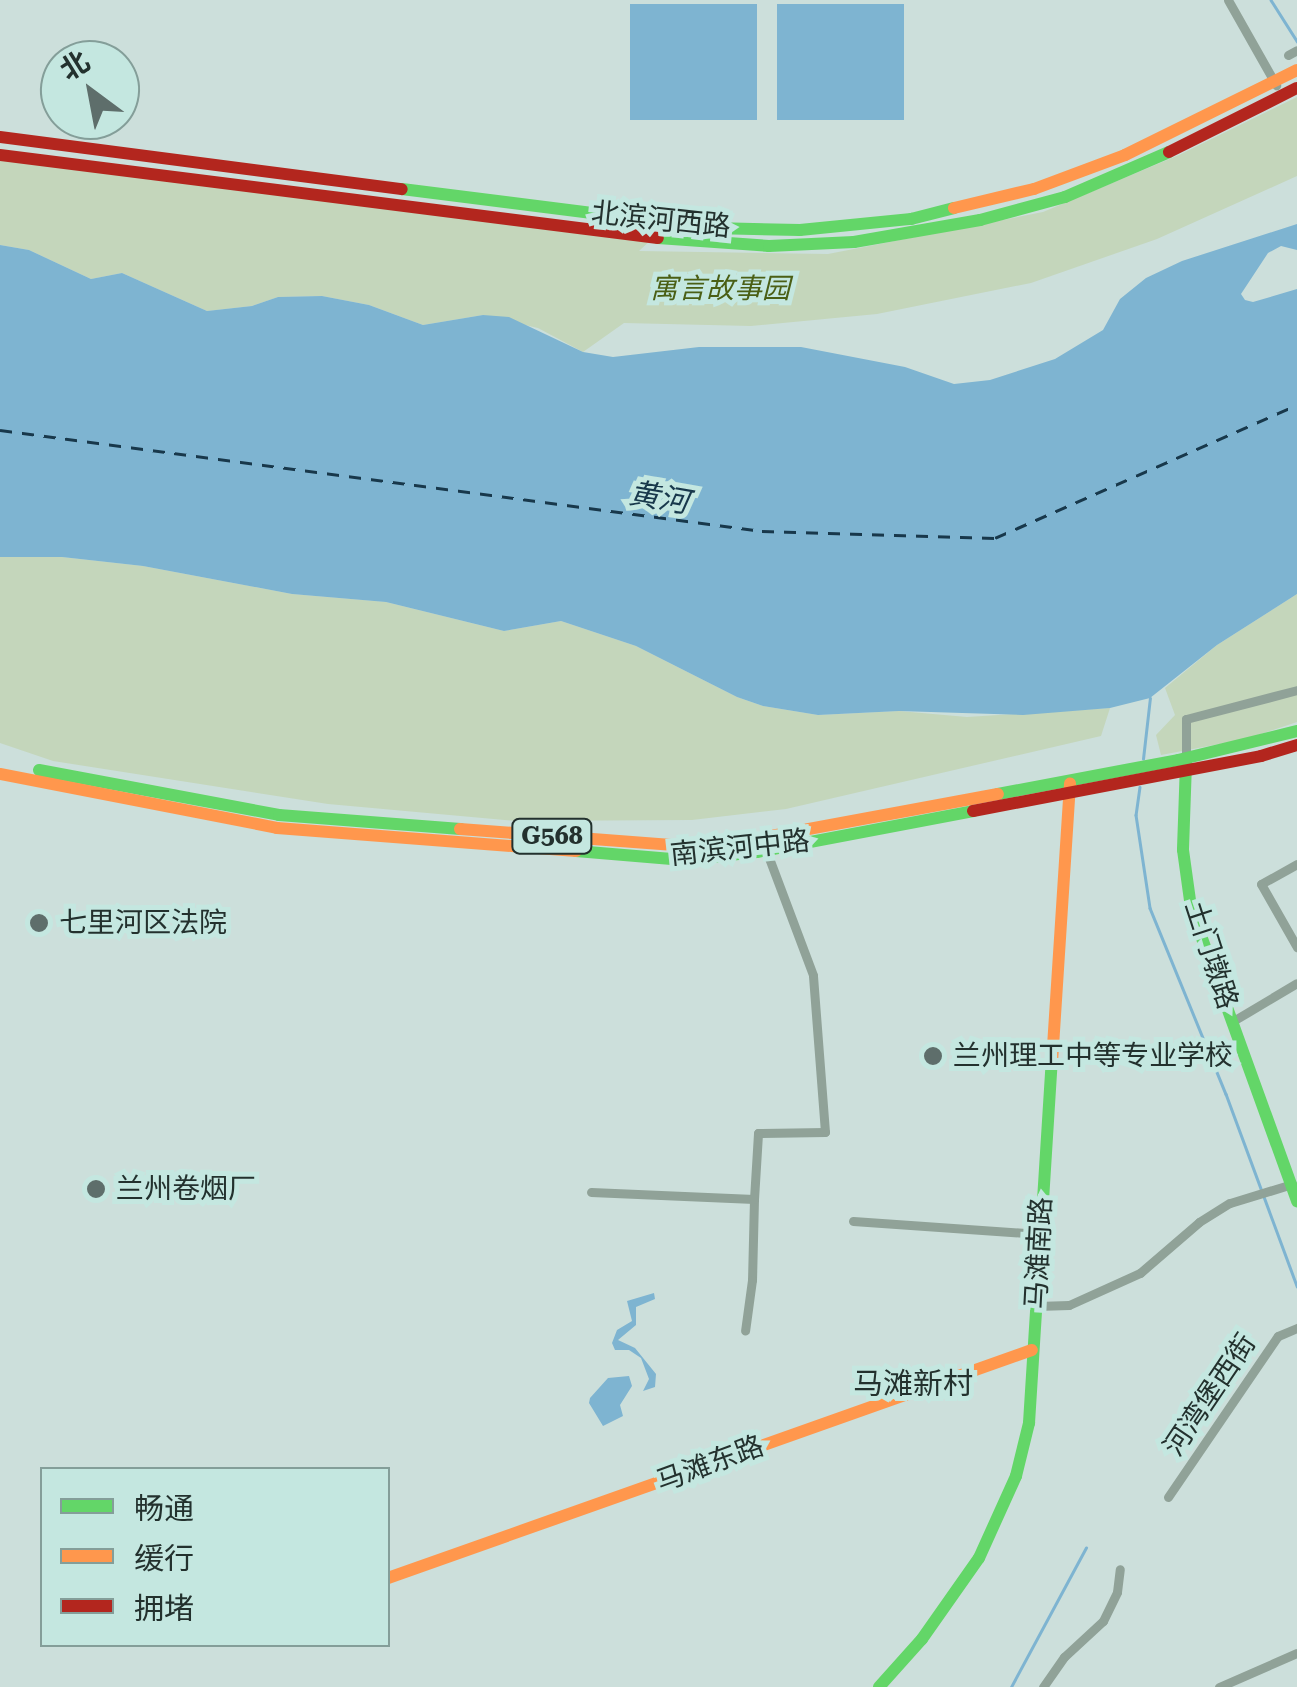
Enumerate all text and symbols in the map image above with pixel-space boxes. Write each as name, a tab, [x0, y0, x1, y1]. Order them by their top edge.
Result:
north arrow	[40, 40, 140, 140]
text: 北	[54, 44, 96, 87]
street label: 北滨河西路	[590, 196, 732, 244]
park label: 寓言故事园	[650, 272, 790, 306]
water label: 黄河	[626, 475, 692, 521]
road number: G568	[510, 816, 594, 856]
street label: 南滨河中路	[669, 824, 811, 872]
street label: 土门墩路	[1178, 897, 1244, 1013]
place label: 七里河区法院	[59, 906, 227, 940]
marker: 七里河区法院	[28, 912, 50, 934]
place label: 兰州理工中等专业学校	[953, 1039, 1233, 1073]
marker: 兰州理工中等专业学校	[922, 1045, 944, 1067]
place label: 兰州卷烟厂	[116, 1172, 256, 1206]
marker: 兰州卷烟厂	[85, 1178, 107, 1200]
street label: 马滩南路	[1019, 1196, 1059, 1310]
street label: 河湾堡西街	[1157, 1328, 1263, 1462]
district label: 马滩新村	[853, 1366, 973, 1402]
street label: 马滩东路	[652, 1429, 768, 1499]
legend	[40, 1467, 390, 1647]
text: 畅通	[134, 1491, 194, 1526]
text: 缓行	[134, 1541, 194, 1576]
text: 拥堵	[134, 1591, 194, 1626]

